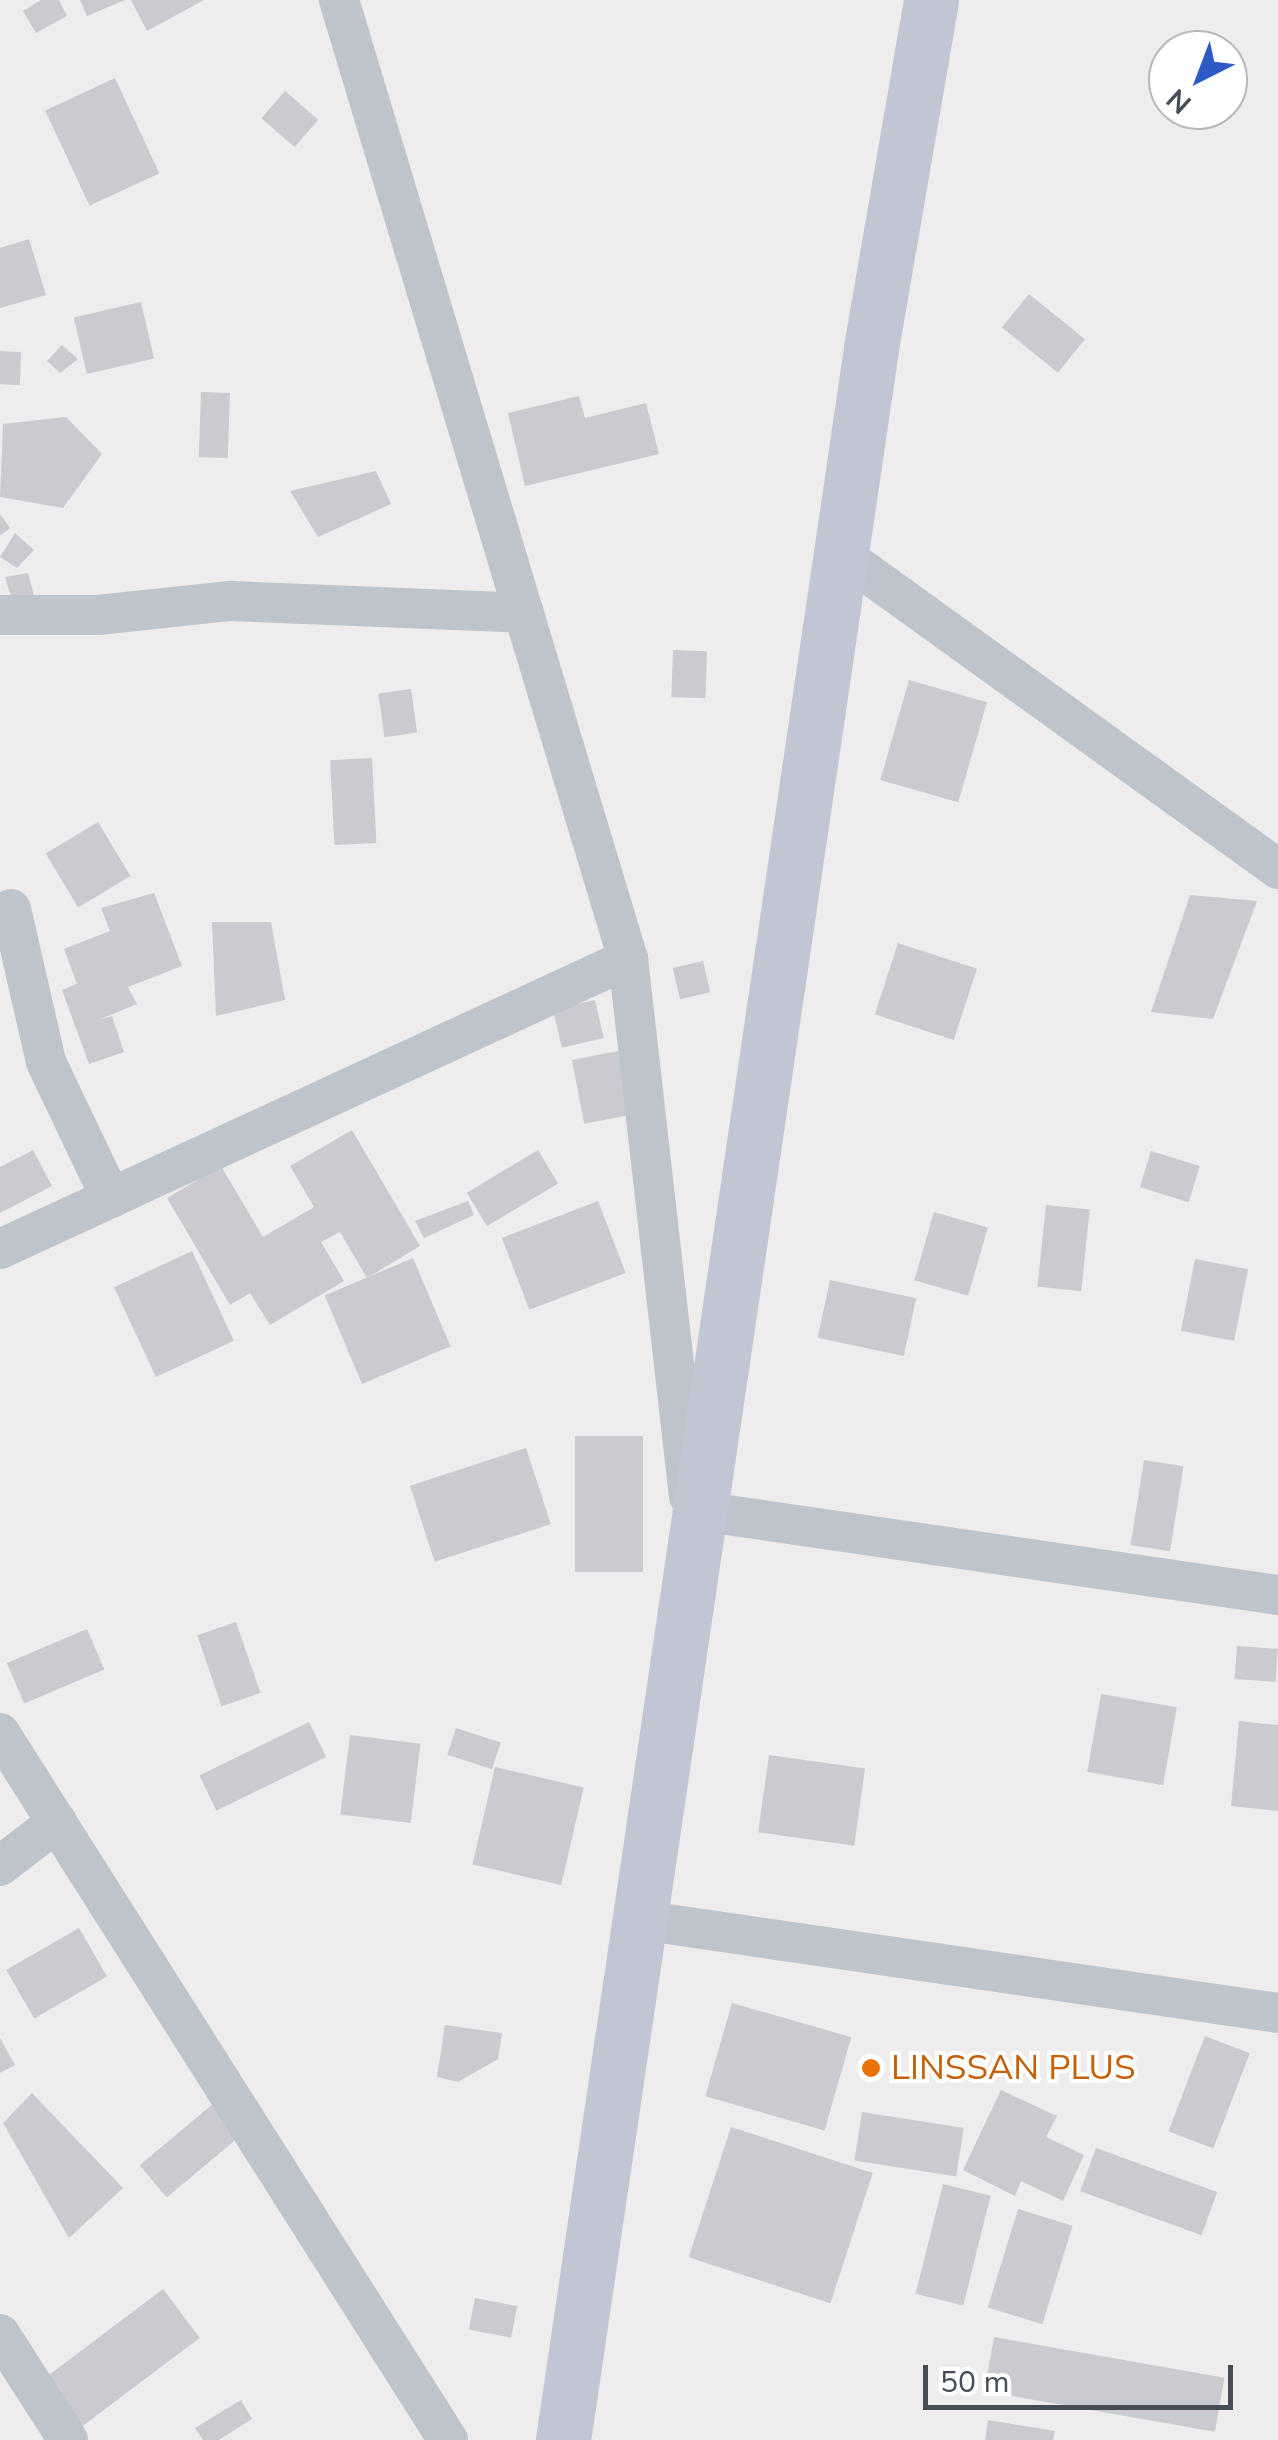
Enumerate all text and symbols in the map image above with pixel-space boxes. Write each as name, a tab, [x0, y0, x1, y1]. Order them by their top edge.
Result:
north arrow	[1148, 30, 1248, 130]
text: N	[1159, 80, 1200, 122]
place label: LINSSAN PLUS	[891, 2047, 1136, 2089]
marker: LINSSAN PLUS	[860, 2057, 882, 2079]
scale bar	[928, 2345, 1238, 2407]
text: 50 m	[940, 2362, 1009, 2403]

